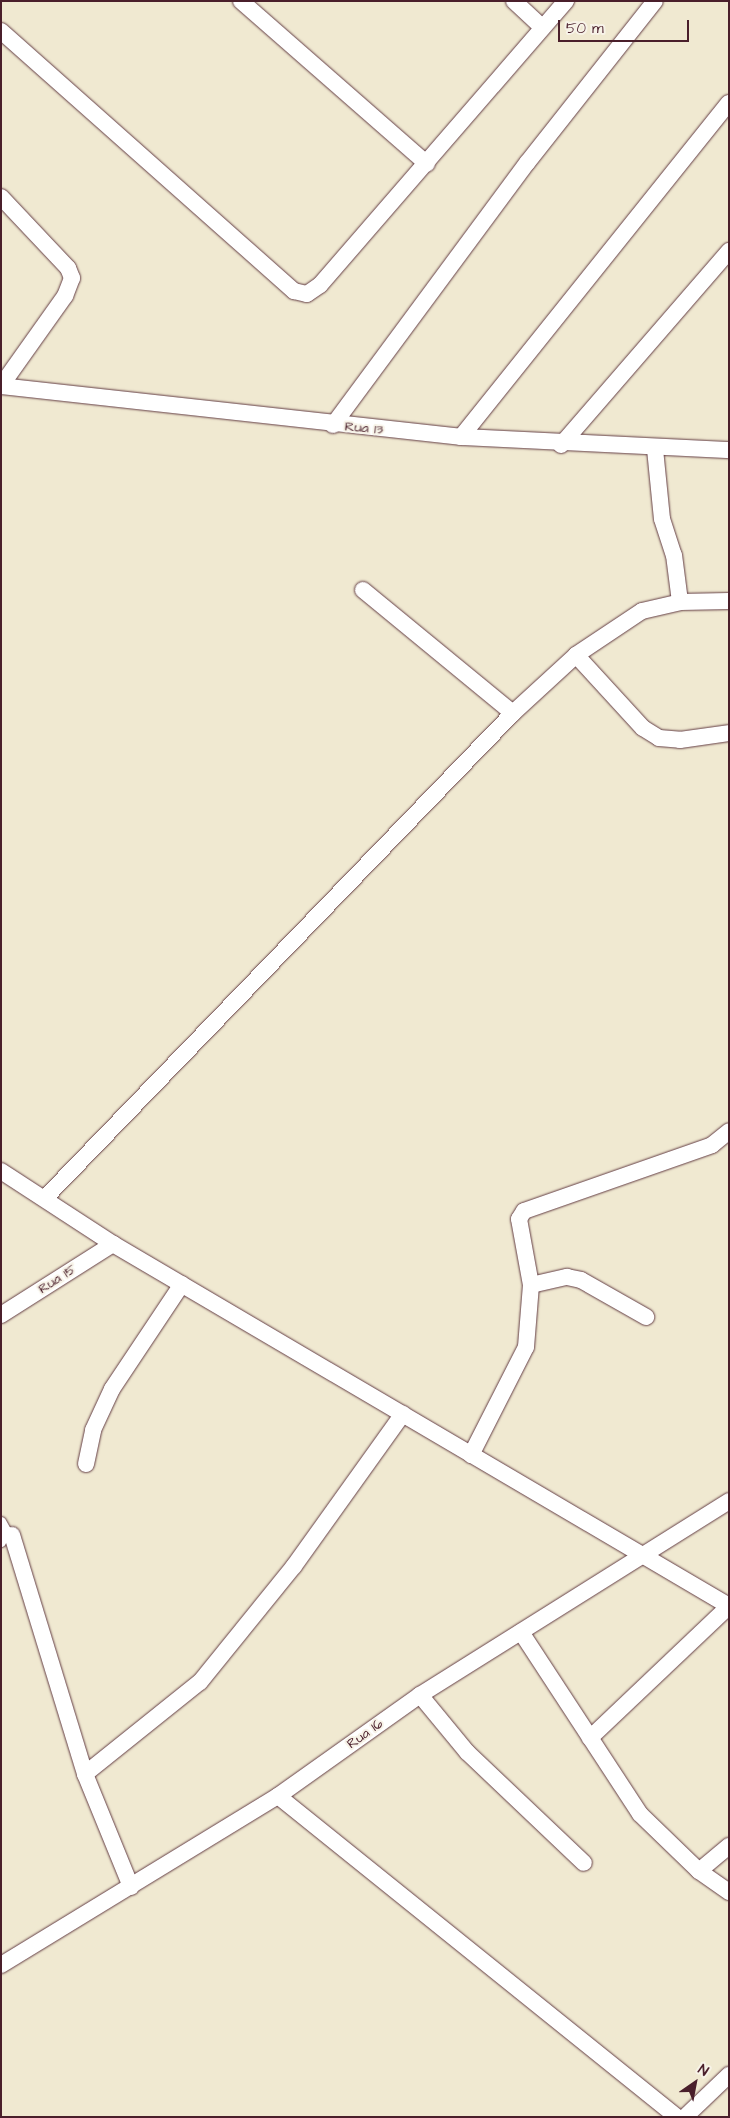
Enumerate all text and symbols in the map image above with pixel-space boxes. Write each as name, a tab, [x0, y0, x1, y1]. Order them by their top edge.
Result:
scale bar	[560, 10, 691, 42]
text: 50 m	[566, 18, 604, 39]
street label: Rua 13	[344, 418, 384, 438]
street label: Rua 15	[35, 1261, 79, 1297]
street label: Rua 16	[344, 1715, 386, 1753]
north arrow	[670, 2058, 720, 2108]
text: N	[694, 2060, 712, 2081]

